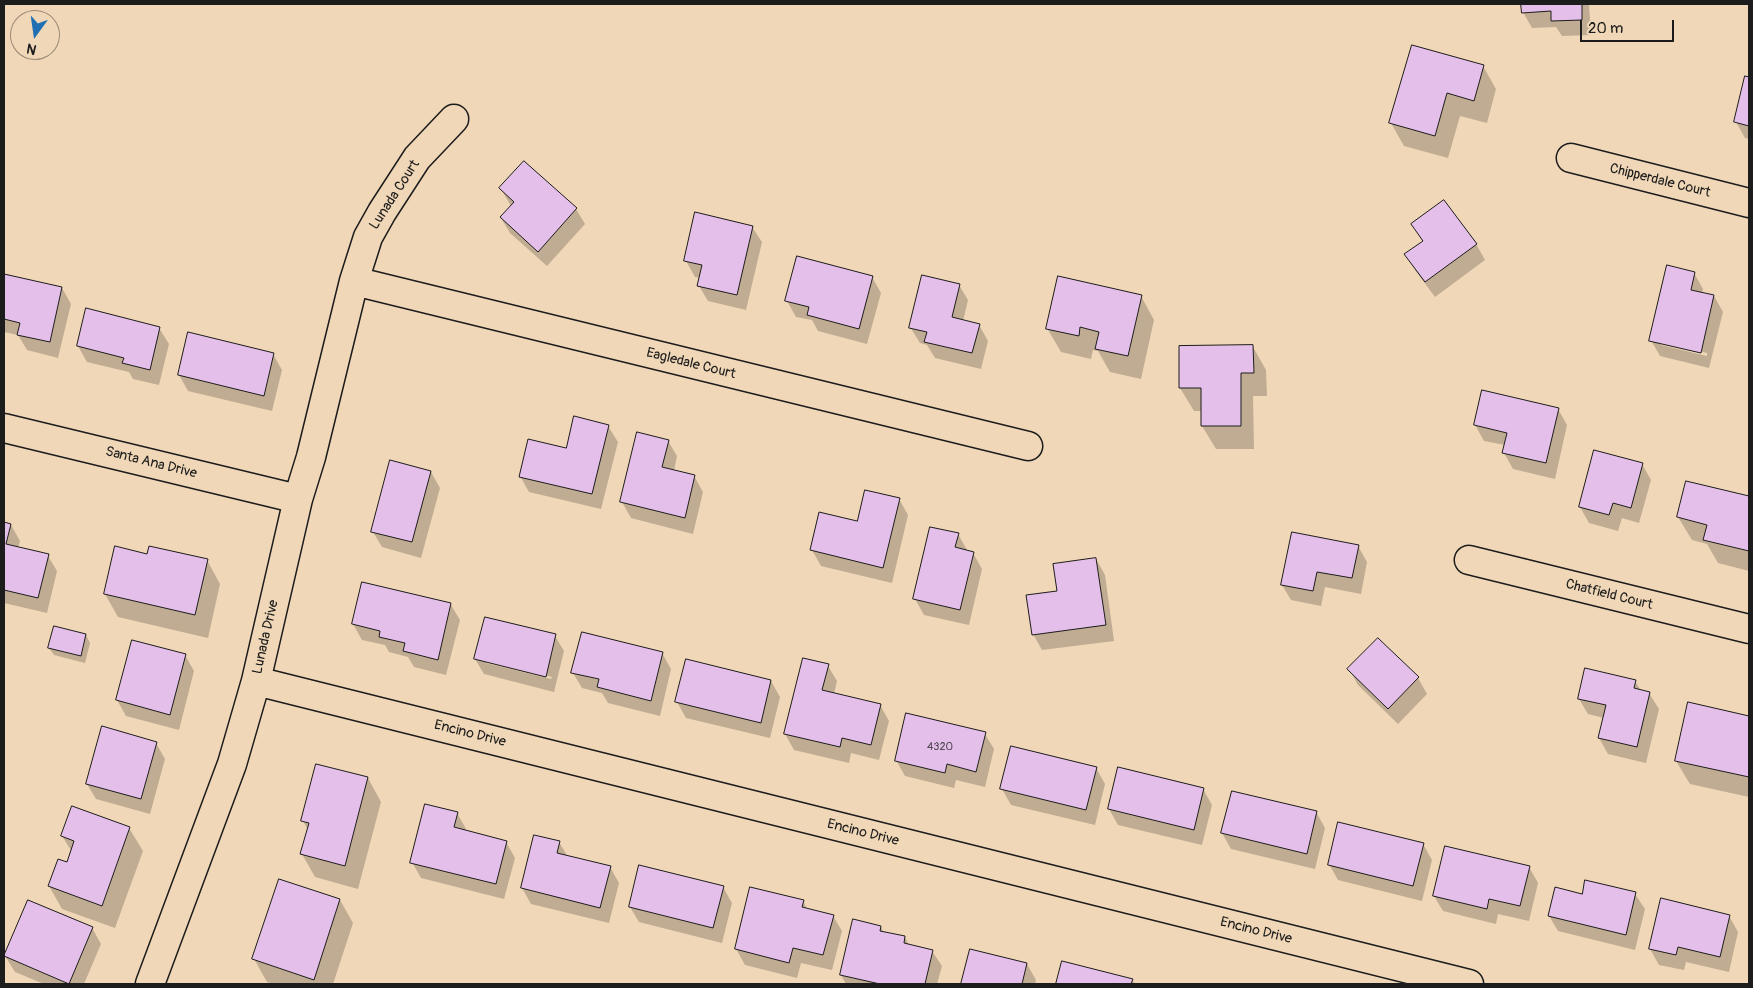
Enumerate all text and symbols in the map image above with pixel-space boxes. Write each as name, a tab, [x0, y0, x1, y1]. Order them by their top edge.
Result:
north arrow	[10, 10, 60, 60]
scale bar	[1583, 10, 1677, 42]
text: 20 m	[1588, 19, 1623, 38]
text: N	[25, 40, 38, 58]
street label: Lunada Court	[366, 157, 424, 233]
street label: Chipperdale Court	[1608, 160, 1712, 202]
street label: Eagledale Court	[645, 345, 737, 383]
street label: Santa Ana Drive	[104, 444, 198, 482]
street label: Chatfield Court	[1564, 576, 1654, 614]
street label: Lunada Drive	[249, 598, 283, 676]
street label: Encino Drive	[432, 717, 508, 751]
house number: 4320	[927, 740, 953, 754]
street label: Encino Drive	[825, 816, 901, 850]
street label: Encino Drive	[1218, 914, 1294, 948]

